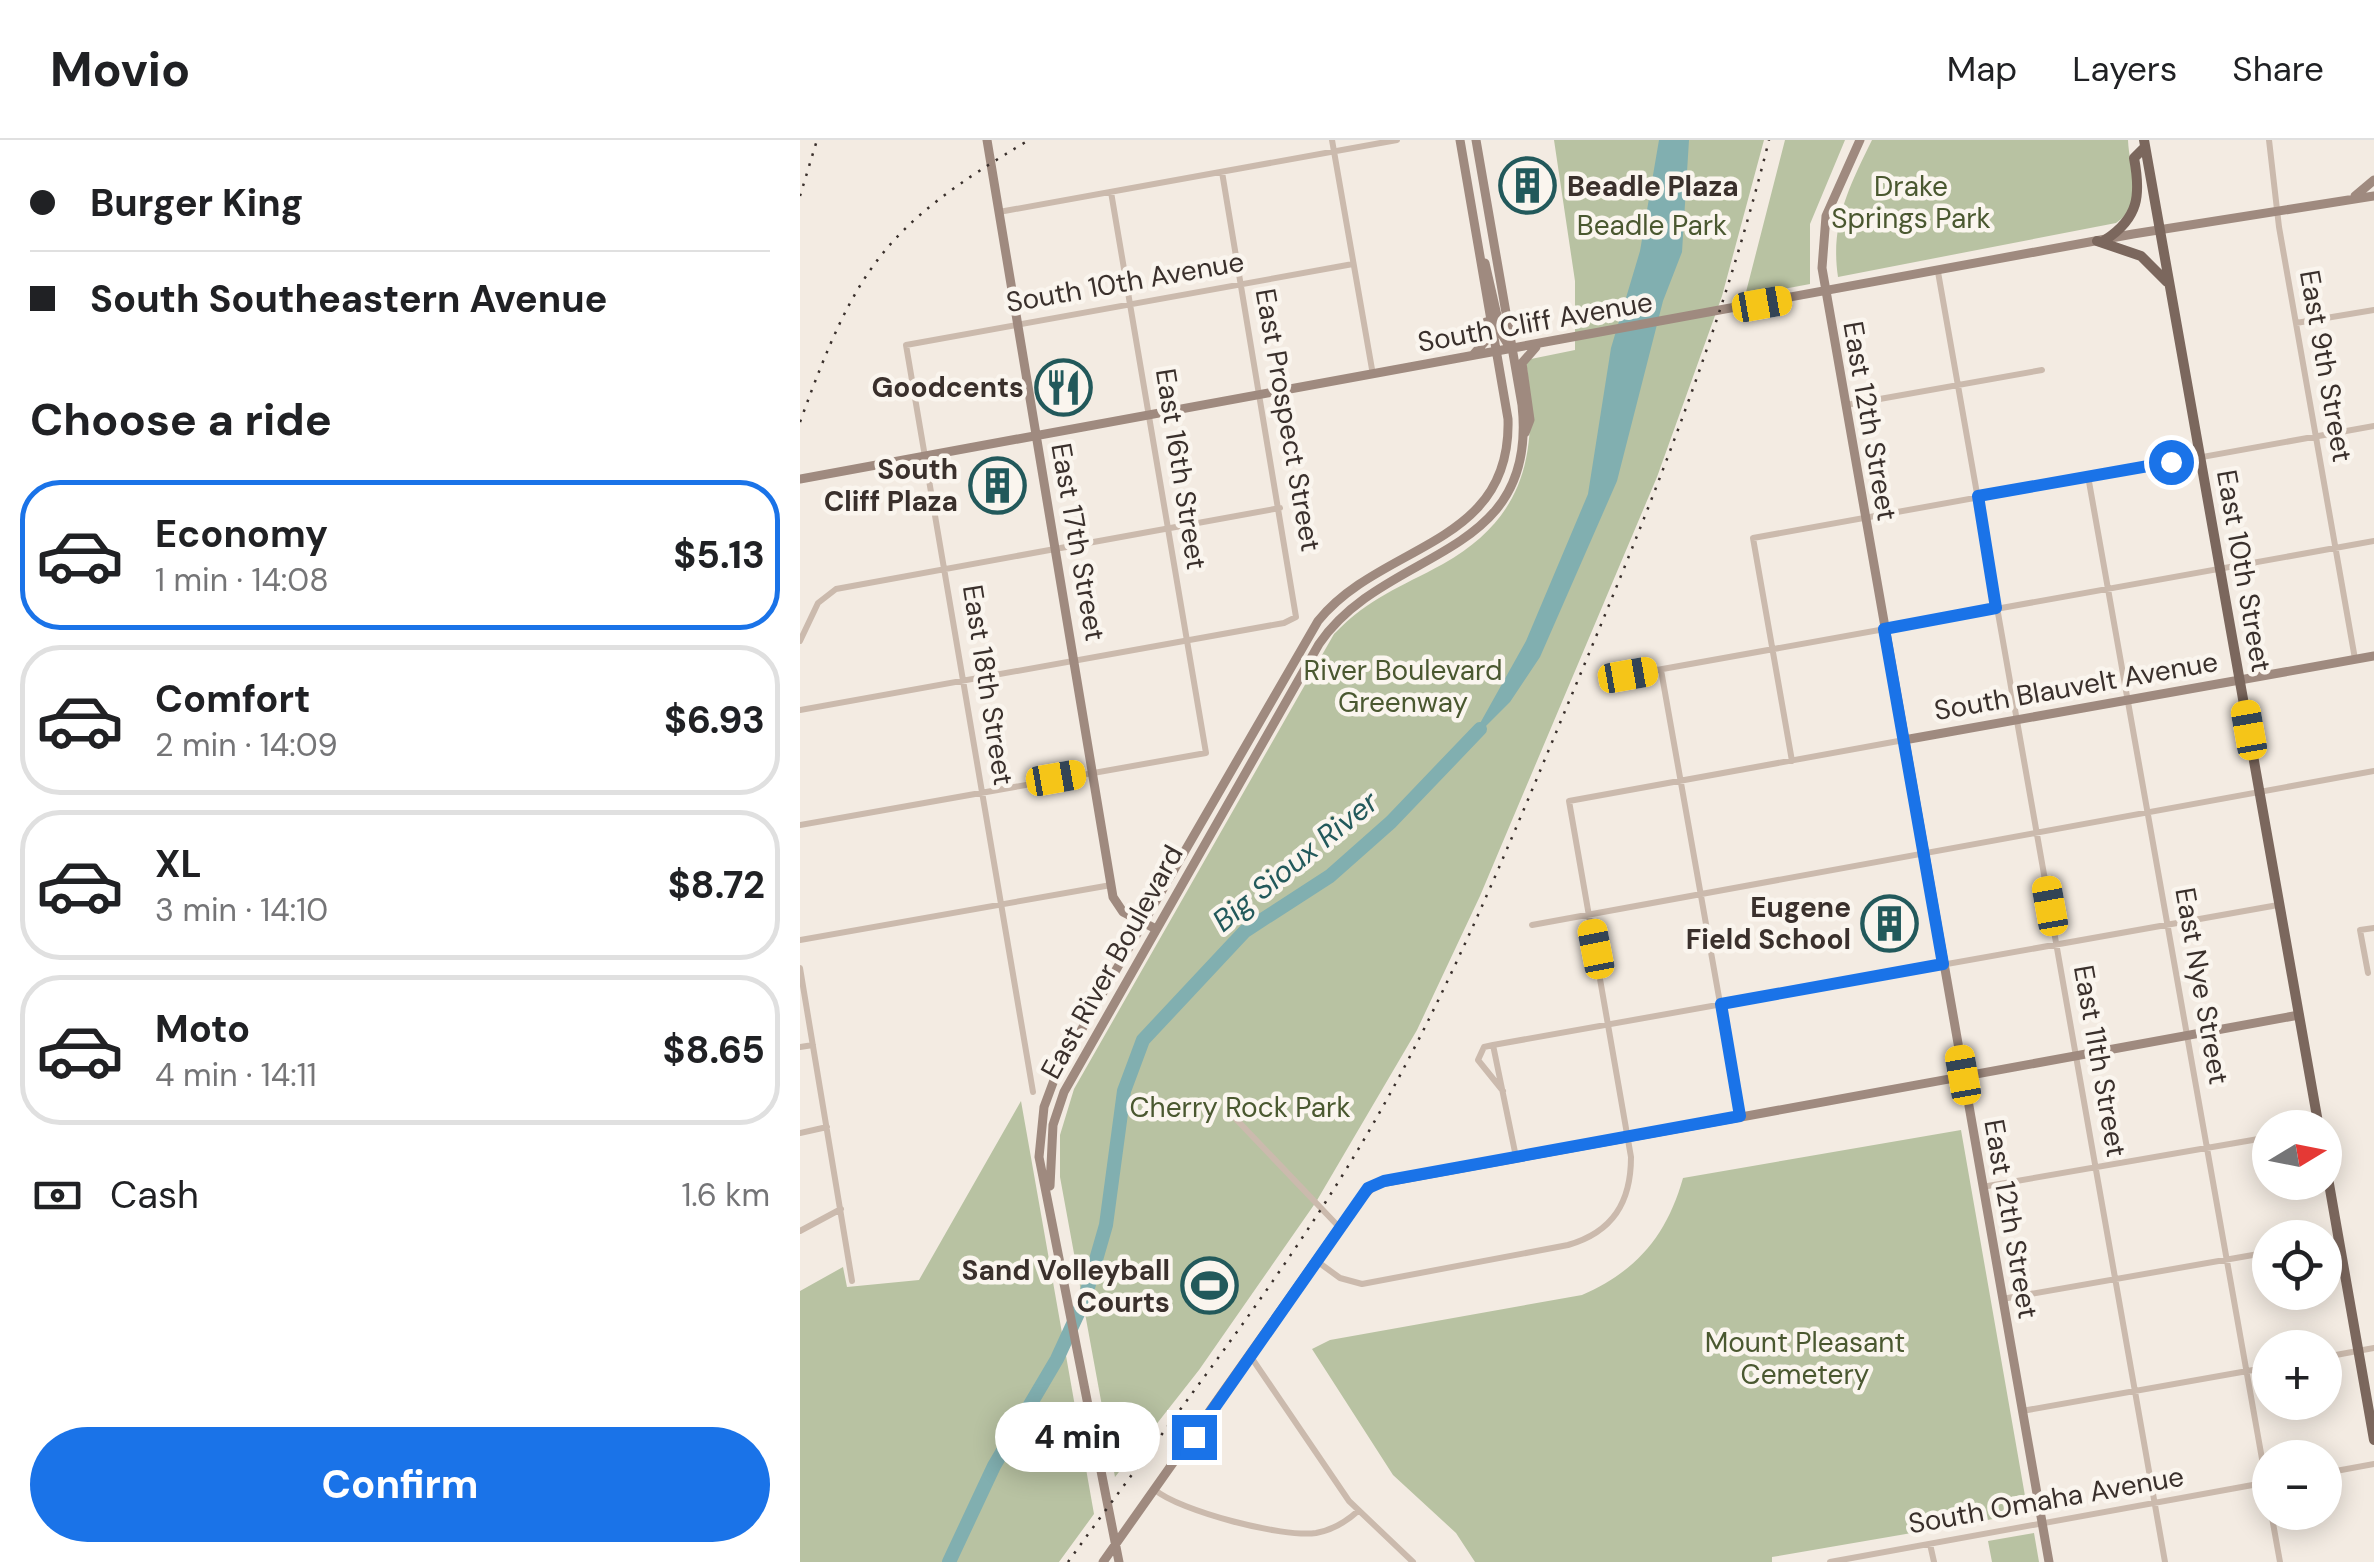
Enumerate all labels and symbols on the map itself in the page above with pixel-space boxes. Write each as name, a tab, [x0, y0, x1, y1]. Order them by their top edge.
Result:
building icon: Beadle Plaza	[1498, 156, 1558, 216]
place label: Beadle Plaza	[1567, 168, 1739, 205]
park label: Drake Springs Park	[1831, 168, 1991, 237]
park label: Beadle Park	[1577, 207, 1727, 244]
street label: South 10th Avenue	[1003, 243, 1247, 321]
street label: East 9th Street	[2291, 267, 2361, 465]
street label: South Cliff Avenue	[1415, 283, 1655, 361]
car	[1730, 284, 1794, 324]
street label: East Prospect Street	[1247, 286, 1329, 554]
street label: East 12th Street	[1834, 318, 1906, 524]
restaurant icon: Goodcents	[1033, 357, 1093, 417]
street label: East 16th Street	[1147, 366, 1215, 572]
place label: Goodcents	[872, 369, 1024, 406]
street label: East 17th Street	[1042, 440, 1114, 644]
route start	[2149, 440, 2194, 485]
place label: South Cliff Plaza	[824, 451, 958, 520]
building icon: South Cliff Plaza	[967, 455, 1027, 515]
street label: East 10th Street	[2208, 467, 2280, 675]
street label: East 18th Street	[954, 582, 1022, 788]
street label: South Blauvelt Avenue	[1931, 643, 2221, 729]
park label: River Boulevard Greenway	[1304, 652, 1502, 721]
car	[1596, 655, 1660, 695]
car	[2229, 698, 2269, 762]
car	[1024, 758, 1088, 798]
water label: Big Sioux River	[1204, 782, 1387, 940]
street label: East River Boulevard	[1032, 839, 1192, 1085]
car	[2030, 874, 2070, 938]
street label: East Nye Street	[2166, 885, 2238, 1087]
place label: Eugene Field School	[1686, 889, 1851, 958]
building icon: Eugene Field School	[1860, 893, 1920, 953]
car	[1576, 917, 1616, 981]
street label: East 11th Street	[2065, 962, 2135, 1160]
car	[1943, 1043, 1983, 1107]
park label: Cherry Rock Park	[1129, 1089, 1351, 1126]
north arrow	[2252, 1110, 2342, 1200]
street label: East 12th Street	[1975, 1116, 2047, 1322]
place label: Sand Volleyball Courts	[962, 1252, 1170, 1321]
sports icon: Sand Volleyball Courts	[1179, 1256, 1239, 1316]
park label: Mount Pleasant Cemetery	[1705, 1324, 1905, 1393]
callout: 4 min	[994, 1402, 1159, 1472]
route end	[1172, 1415, 1217, 1460]
street label: South Omaha Avenue	[1905, 1458, 2187, 1542]

